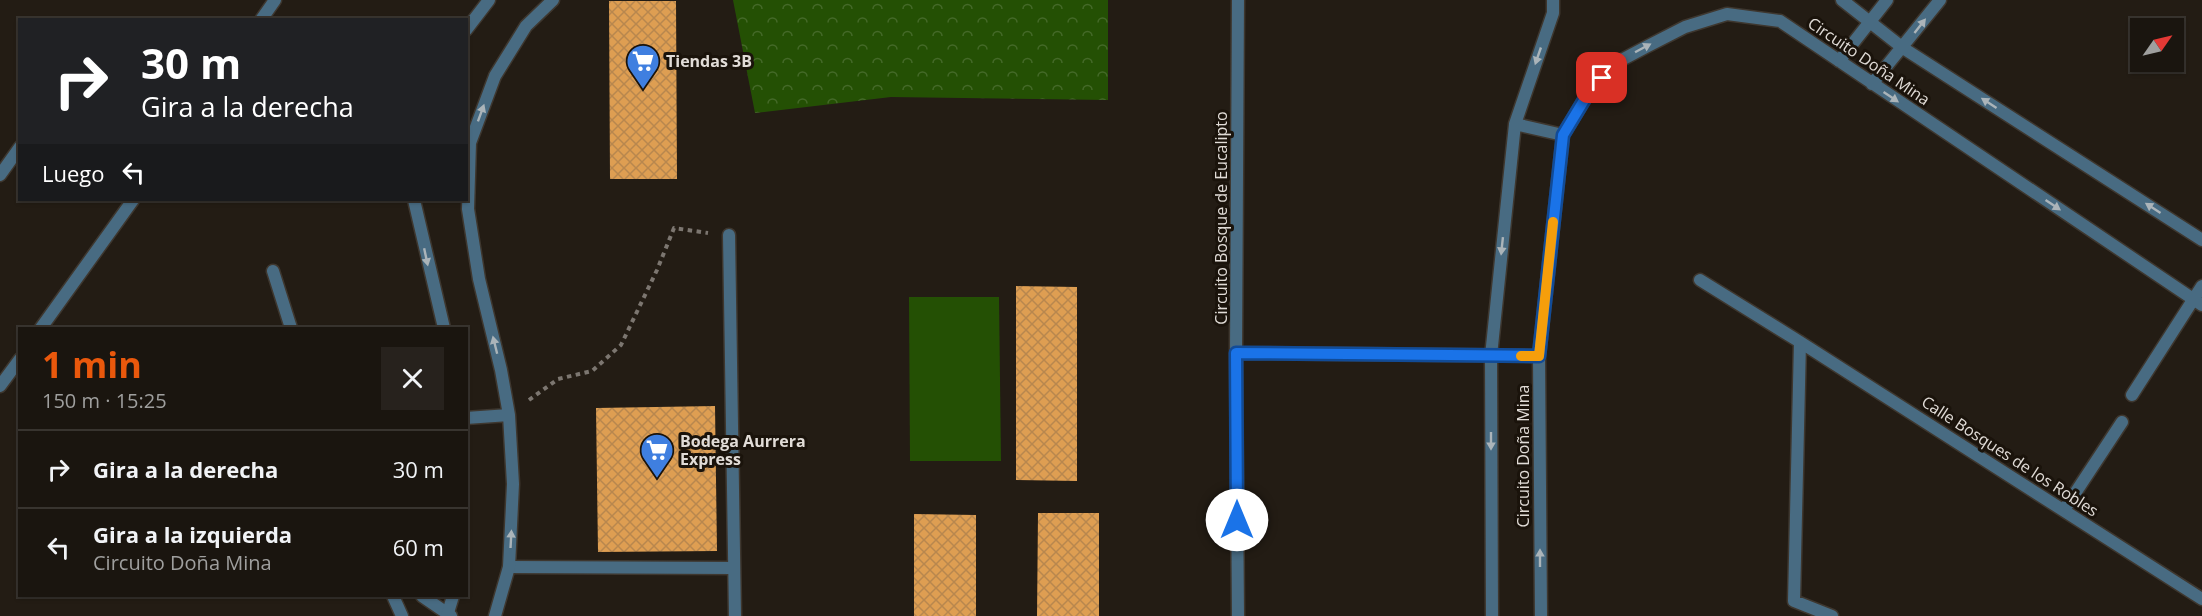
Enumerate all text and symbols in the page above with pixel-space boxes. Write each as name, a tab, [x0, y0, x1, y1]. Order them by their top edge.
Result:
street label: Circuito Doña Mina	[1804, 12, 1934, 110]
one-way arrow	[1913, 18, 1926, 34]
north arrow	[2130, 18, 2184, 72]
map controls	[2130, 18, 2184, 72]
text: 30 m	[141, 34, 241, 91]
icon: right	[42, 42, 120, 120]
supermarket icon: Tiendas 3B	[625, 43, 661, 90]
one-way arrow	[1635, 43, 1652, 53]
one-way arrow	[1533, 47, 1543, 65]
place label: Tiendas 3B	[666, 50, 752, 72]
pin	[1576, 52, 1627, 103]
icon: arrive	[1585, 61, 1618, 94]
text: Gira a la derecha	[141, 88, 354, 125]
one-way arrow	[1883, 91, 1899, 103]
one-way arrow	[1981, 97, 1997, 109]
one-way arrow	[477, 104, 487, 122]
street label: Circuito Bosque de Eucalipto	[1210, 111, 1232, 325]
icon: left	[117, 156, 150, 189]
text: Luego	[42, 158, 105, 188]
one-way arrow	[2045, 199, 2061, 211]
one-way arrow	[2145, 203, 2161, 214]
one-way arrow	[1497, 237, 1507, 256]
one-way arrow	[422, 247, 431, 266]
one-way arrow	[490, 336, 500, 354]
text: 1 min	[42, 340, 142, 389]
button: close	[381, 347, 444, 410]
street label: Circuito Doña Mina	[1512, 385, 1534, 527]
text: 150 m · 15:25	[42, 387, 167, 414]
street label: Calle Bosques de los Robles	[1917, 391, 2103, 521]
place label: Bodega Aurrera Express	[680, 430, 806, 470]
one-way arrow	[1486, 431, 1496, 450]
supermarket icon: Bodega Aurrera Express	[639, 432, 675, 479]
icon: right	[42, 453, 75, 486]
text: Gira a la derecha	[93, 454, 278, 484]
text: 30 m	[393, 454, 444, 484]
position arrow	[1205, 488, 1269, 552]
text: Gira a la izquierda	[93, 519, 292, 549]
one-way arrow	[506, 529, 515, 548]
icon: left	[42, 531, 75, 564]
text: 60 m	[393, 532, 444, 562]
one-way arrow	[1535, 548, 1545, 567]
text: Circuito Doña Mina	[93, 549, 272, 576]

